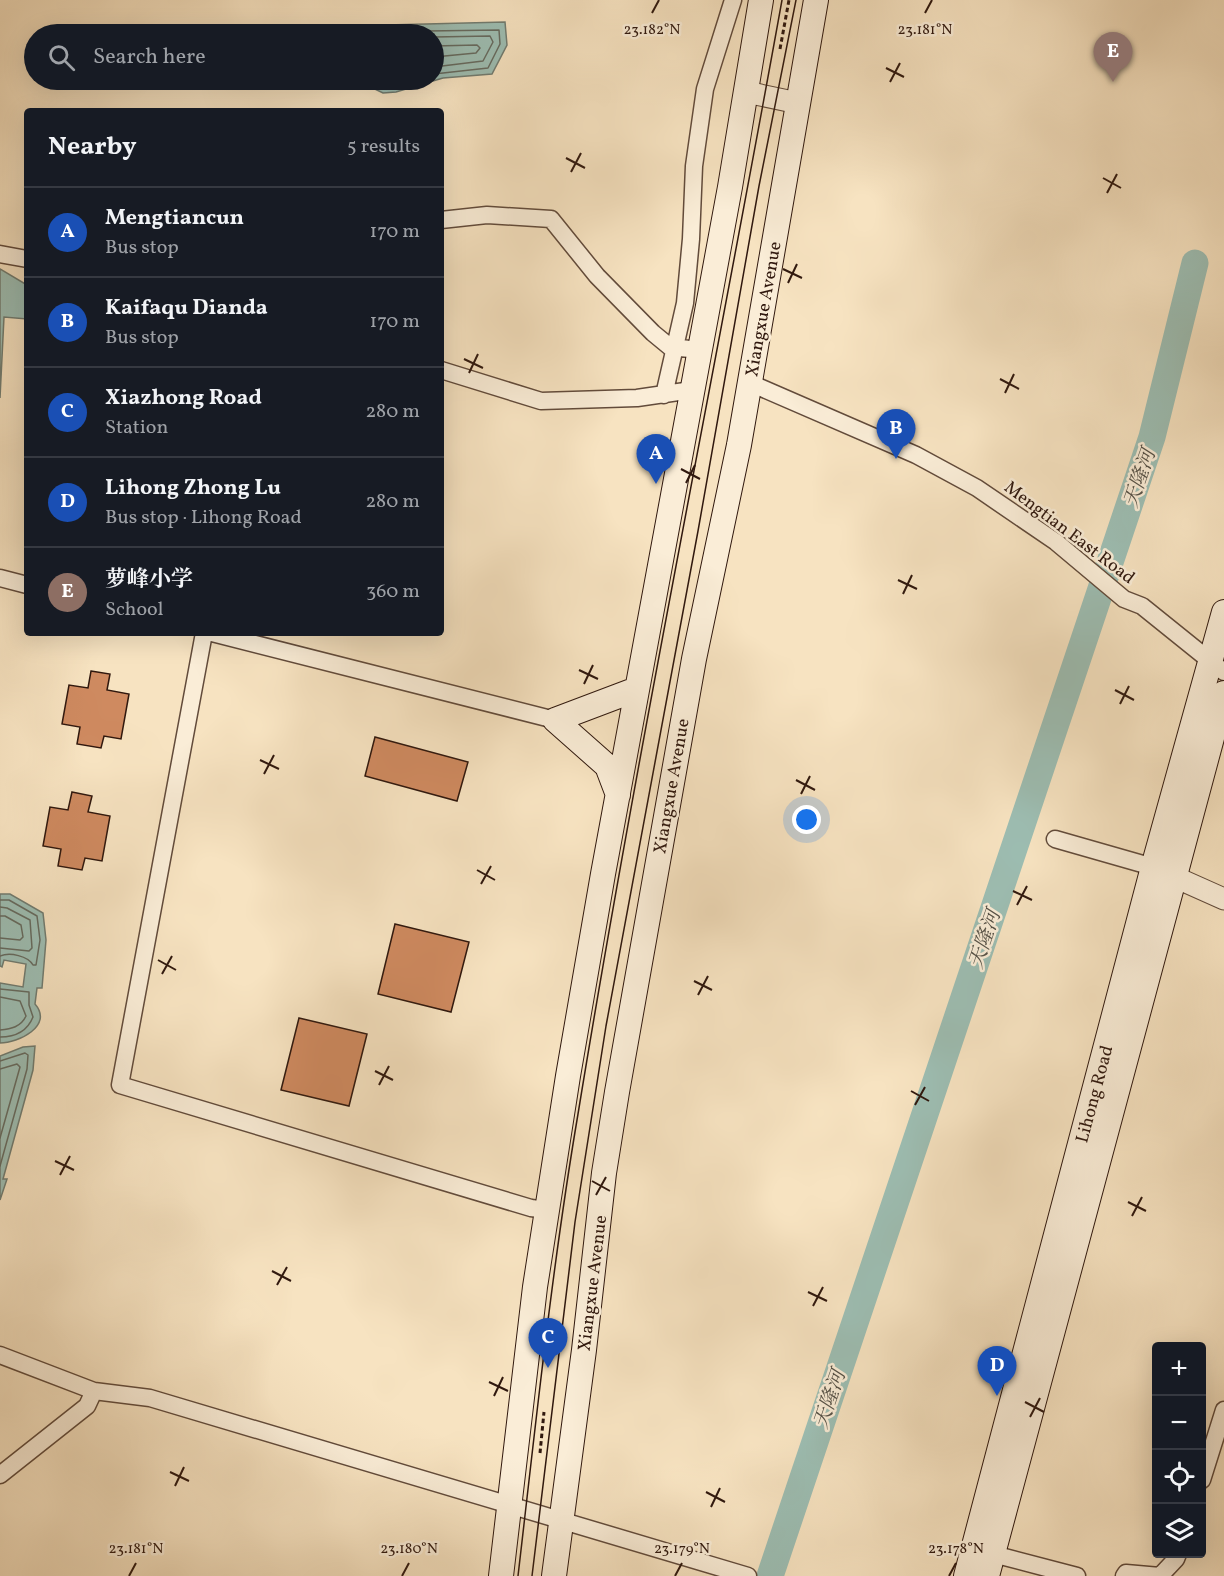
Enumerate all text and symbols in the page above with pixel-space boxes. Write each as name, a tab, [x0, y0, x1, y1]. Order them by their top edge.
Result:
text: 23.182°N	[624, 20, 680, 41]
text: 23.181°N	[898, 20, 952, 41]
search box	[24, 24, 444, 90]
pin: E	[1094, 32, 1132, 82]
icon: search	[45, 41, 78, 74]
text: Search here	[93, 42, 206, 73]
text: Nearby	[48, 129, 137, 165]
text: 5 results	[347, 133, 420, 161]
text: Mengtiancun	[105, 203, 244, 234]
text: A	[60, 218, 75, 246]
text: 170 m	[370, 218, 420, 246]
text: Bus stop	[105, 234, 179, 262]
street label: Xiangxue Avenue	[740, 240, 789, 379]
text: Kaifaqu Dianda	[105, 293, 268, 324]
text: B	[61, 308, 74, 336]
text: 170 m	[370, 308, 420, 336]
text: Bus stop	[105, 324, 179, 352]
text: Xiazhong Road	[105, 383, 262, 414]
text: C	[61, 398, 74, 426]
text: 280 m	[365, 398, 420, 426]
pin: B	[876, 410, 916, 459]
text: Station	[105, 414, 168, 442]
pin: A	[636, 434, 676, 484]
water label: 天隆河	[1118, 443, 1165, 512]
text: Lihong Zhong Lu	[105, 473, 281, 504]
street label: Mengtian East Road	[998, 476, 1140, 591]
text: D	[60, 488, 75, 516]
text: 280 m	[365, 488, 420, 516]
text: Bus stop · Lihong Road	[105, 504, 302, 532]
text: 萝峰小学	[105, 565, 193, 596]
text: E	[61, 578, 74, 606]
text: 360 m	[366, 578, 420, 606]
text: School	[105, 596, 163, 624]
street label: Xiangxue Avenue	[648, 717, 697, 856]
your location	[792, 805, 821, 834]
water label: 天隆河	[963, 904, 1010, 973]
street label: Lihong Road	[1070, 1043, 1120, 1146]
street label: Xiangxue Avenue	[573, 1214, 614, 1353]
pin: C	[528, 1318, 568, 1368]
map controls	[1152, 1342, 1206, 1558]
button: +	[1152, 1342, 1206, 1396]
pin: D	[978, 1346, 1016, 1396]
water label: 天隆河	[808, 1364, 855, 1433]
button: −	[1152, 1396, 1206, 1450]
button: locate	[1152, 1450, 1206, 1504]
button: layers	[1152, 1504, 1206, 1558]
text: 23.181°N	[109, 1539, 163, 1560]
text: 23.180°N	[380, 1539, 438, 1560]
text: 23.179°N	[654, 1539, 710, 1560]
text: 23.178°N	[928, 1539, 984, 1560]

